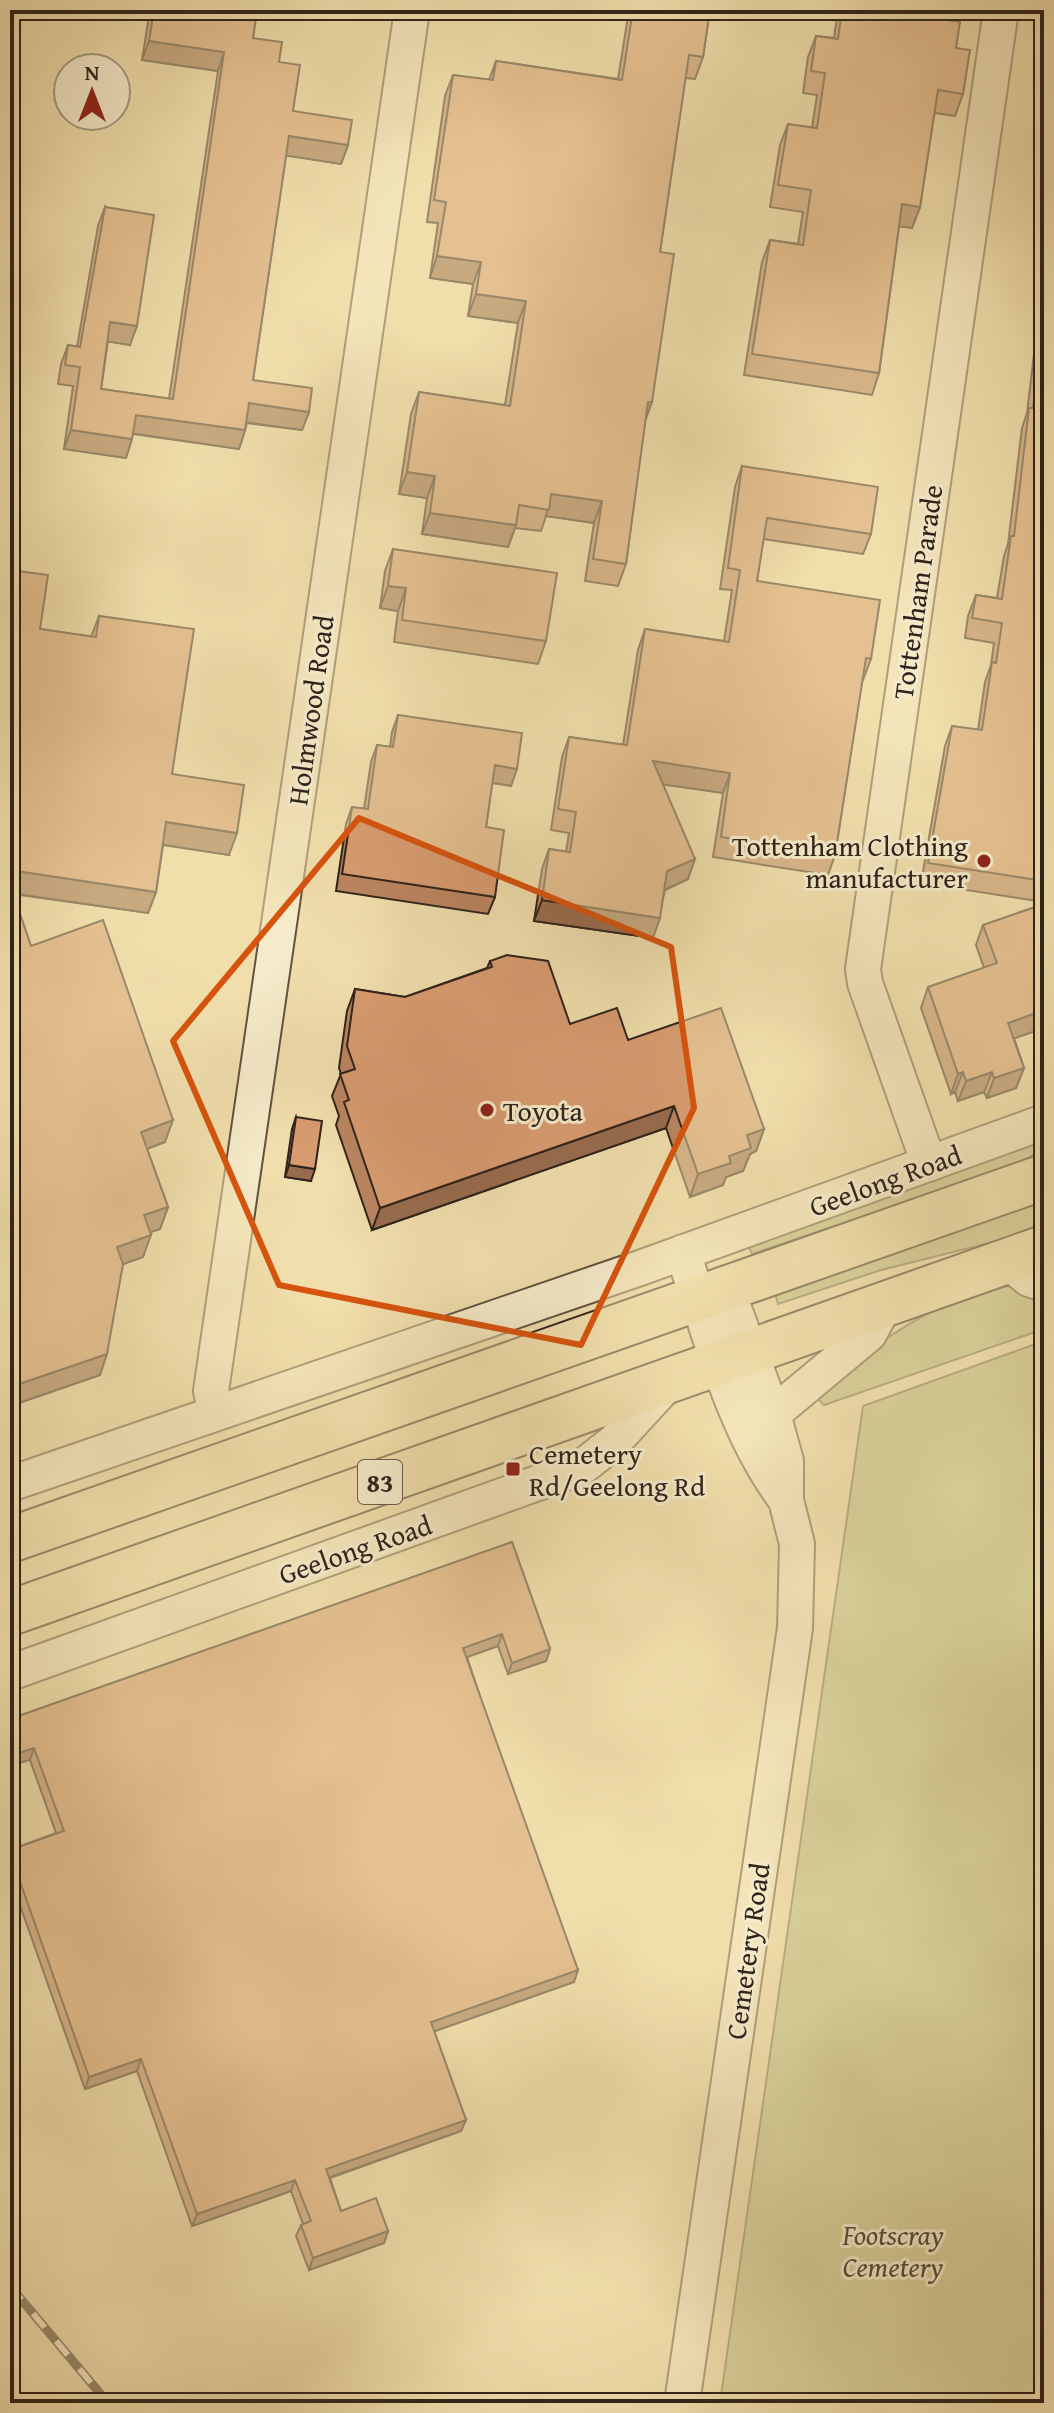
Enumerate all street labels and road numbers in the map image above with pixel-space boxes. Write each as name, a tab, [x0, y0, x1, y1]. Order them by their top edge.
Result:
street label: Tottenham Parade	[882, 482, 952, 702]
street label: Holmwood Road	[276, 612, 344, 808]
street label: Geelong Road	[803, 1133, 967, 1227]
road number: 83	[358, 1460, 402, 1504]
street label: Geelong Road	[273, 1504, 437, 1594]
street label: Cemetery Road	[714, 1860, 780, 2042]

